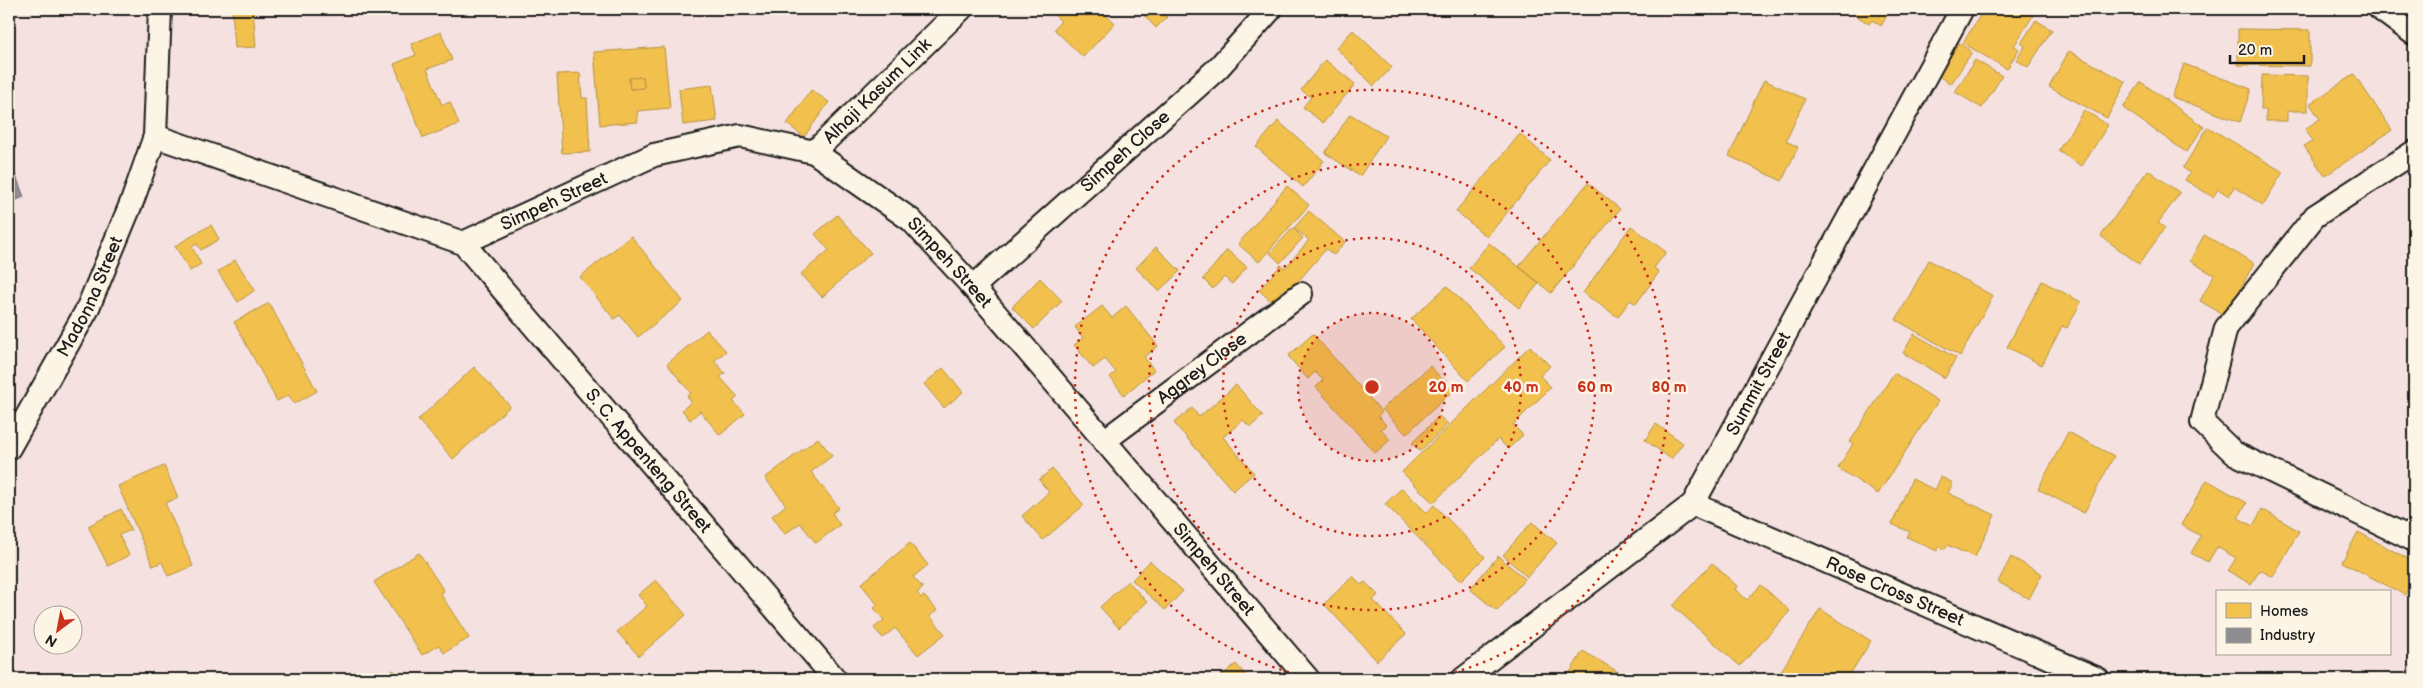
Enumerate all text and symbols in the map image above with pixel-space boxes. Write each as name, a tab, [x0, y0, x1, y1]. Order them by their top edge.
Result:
scale bar	[2230, 32, 2304, 64]
street label: Alhaji Kasum Link	[819, 34, 936, 148]
text: 20 m	[2238, 41, 2272, 60]
street label: Simpeh Close	[1076, 106, 1175, 197]
street label: Simpeh Street	[497, 168, 611, 235]
street label: Simpeh Street	[903, 213, 996, 313]
street label: Madonna Street	[53, 233, 128, 361]
street label: Aggrey Close	[1153, 328, 1251, 409]
street label: Summit Street	[1722, 328, 1796, 439]
centre of rings	[1363, 378, 1381, 396]
text: 20 m	[1429, 378, 1464, 397]
text: 40 m	[1503, 378, 1539, 397]
text: 60 m	[1577, 378, 1613, 397]
text: 80 m	[1651, 378, 1687, 397]
street label: S. C. Appenteng Street	[581, 384, 716, 538]
street label: Simpeh Street	[1168, 519, 1259, 620]
street label: Rose Cross Street	[1822, 553, 1968, 631]
legend	[2216, 590, 2390, 656]
text: Homes	[2260, 602, 2309, 621]
north arrow	[32, 606, 82, 656]
text: Industry	[2260, 626, 2315, 645]
text: N	[42, 631, 60, 651]

